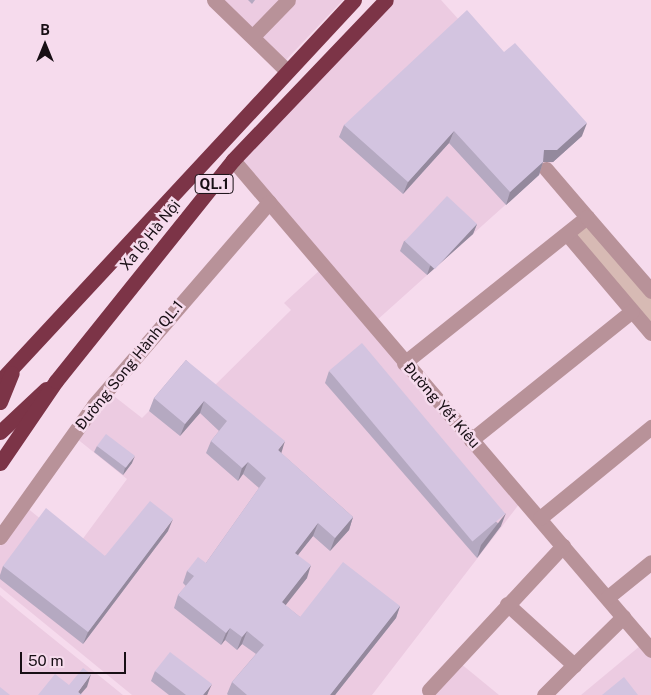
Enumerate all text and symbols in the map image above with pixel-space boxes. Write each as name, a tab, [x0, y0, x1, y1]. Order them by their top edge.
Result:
north arrow	[20, 20, 70, 70]
text: B	[40, 22, 50, 38]
road number: QL.1	[194, 172, 234, 195]
street label: Xa lộ Hà Nội	[116, 196, 184, 274]
street label: Đường Song Hành QL.1	[71, 297, 187, 433]
street label: Đường Yết Kiêu	[400, 358, 484, 452]
scale bar	[22, 642, 129, 674]
text: 50 m	[28, 652, 63, 669]

